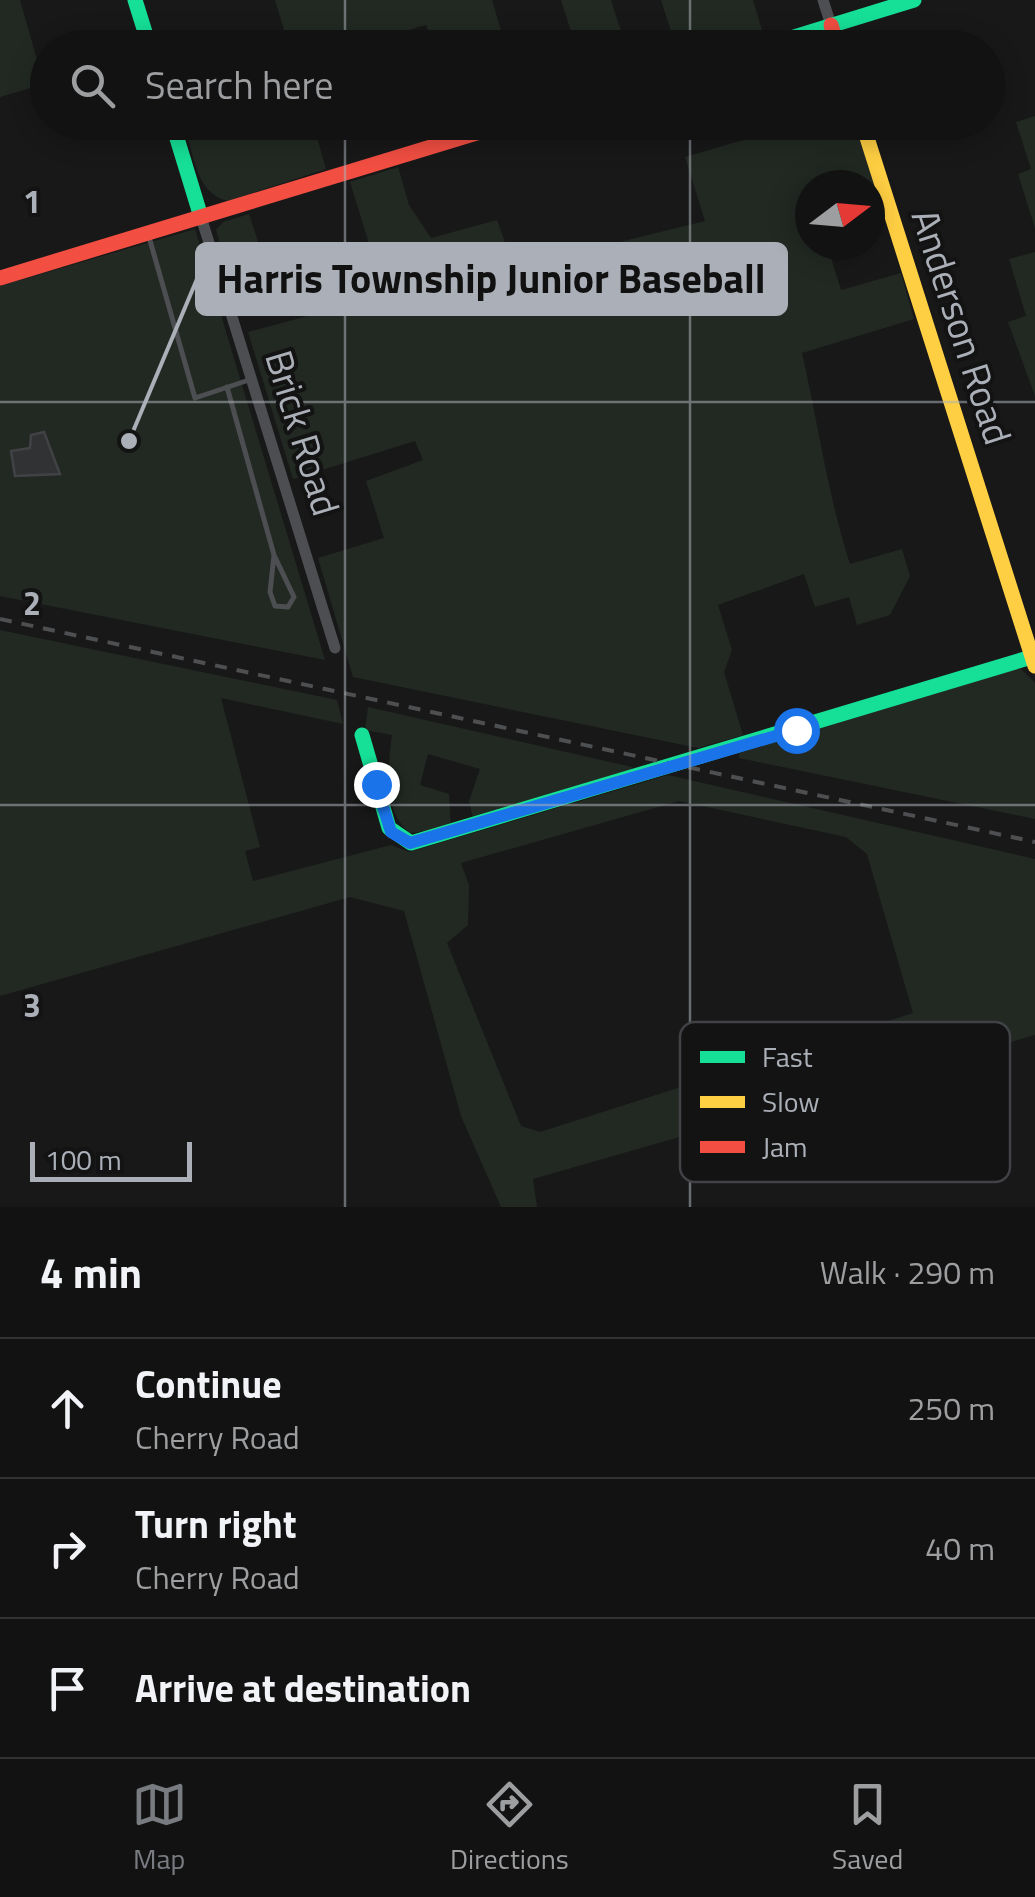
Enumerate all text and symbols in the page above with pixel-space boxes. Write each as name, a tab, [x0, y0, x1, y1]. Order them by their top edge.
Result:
search box	[30, 30, 1005, 140]
text: Search here	[145, 56, 333, 114]
icon: search	[65, 58, 120, 113]
north arrow	[795, 170, 885, 260]
text: 1	[23, 177, 41, 225]
street label: Anderson Road	[897, 202, 1027, 452]
callout: Harris Township Junior Baseball	[197, 244, 786, 314]
text: Harris Township Junior Baseball	[216, 248, 766, 309]
street label: Brick Road	[250, 343, 356, 523]
text: 2	[23, 579, 41, 627]
route start	[774, 708, 820, 754]
route end	[354, 762, 400, 808]
text: 3	[23, 981, 41, 1029]
legend	[680, 1022, 1010, 1182]
text: Fast	[762, 1035, 813, 1078]
text: Slow	[762, 1080, 820, 1123]
text: Jam	[762, 1125, 808, 1168]
scale bar	[30, 1137, 192, 1182]
text: 100 m	[45, 1138, 122, 1181]
text: 4 min	[40, 1240, 142, 1304]
text: Walk · 290 m	[820, 1248, 995, 1296]
text: Continue	[135, 1355, 282, 1413]
icon: ahead	[40, 1381, 95, 1436]
text: 250 m	[907, 1384, 995, 1432]
text: Cherry Road	[135, 1413, 300, 1461]
text: Turn right	[135, 1495, 297, 1553]
icon: right	[40, 1521, 95, 1576]
text: 40 m	[925, 1524, 995, 1572]
text: Cherry Road	[135, 1553, 300, 1601]
text: Arrive at destination	[135, 1659, 471, 1717]
icon: arrive	[40, 1661, 95, 1716]
tab: Map	[132, 1777, 187, 1880]
tab: Directions	[450, 1777, 569, 1880]
tab: Saved	[832, 1777, 903, 1880]

